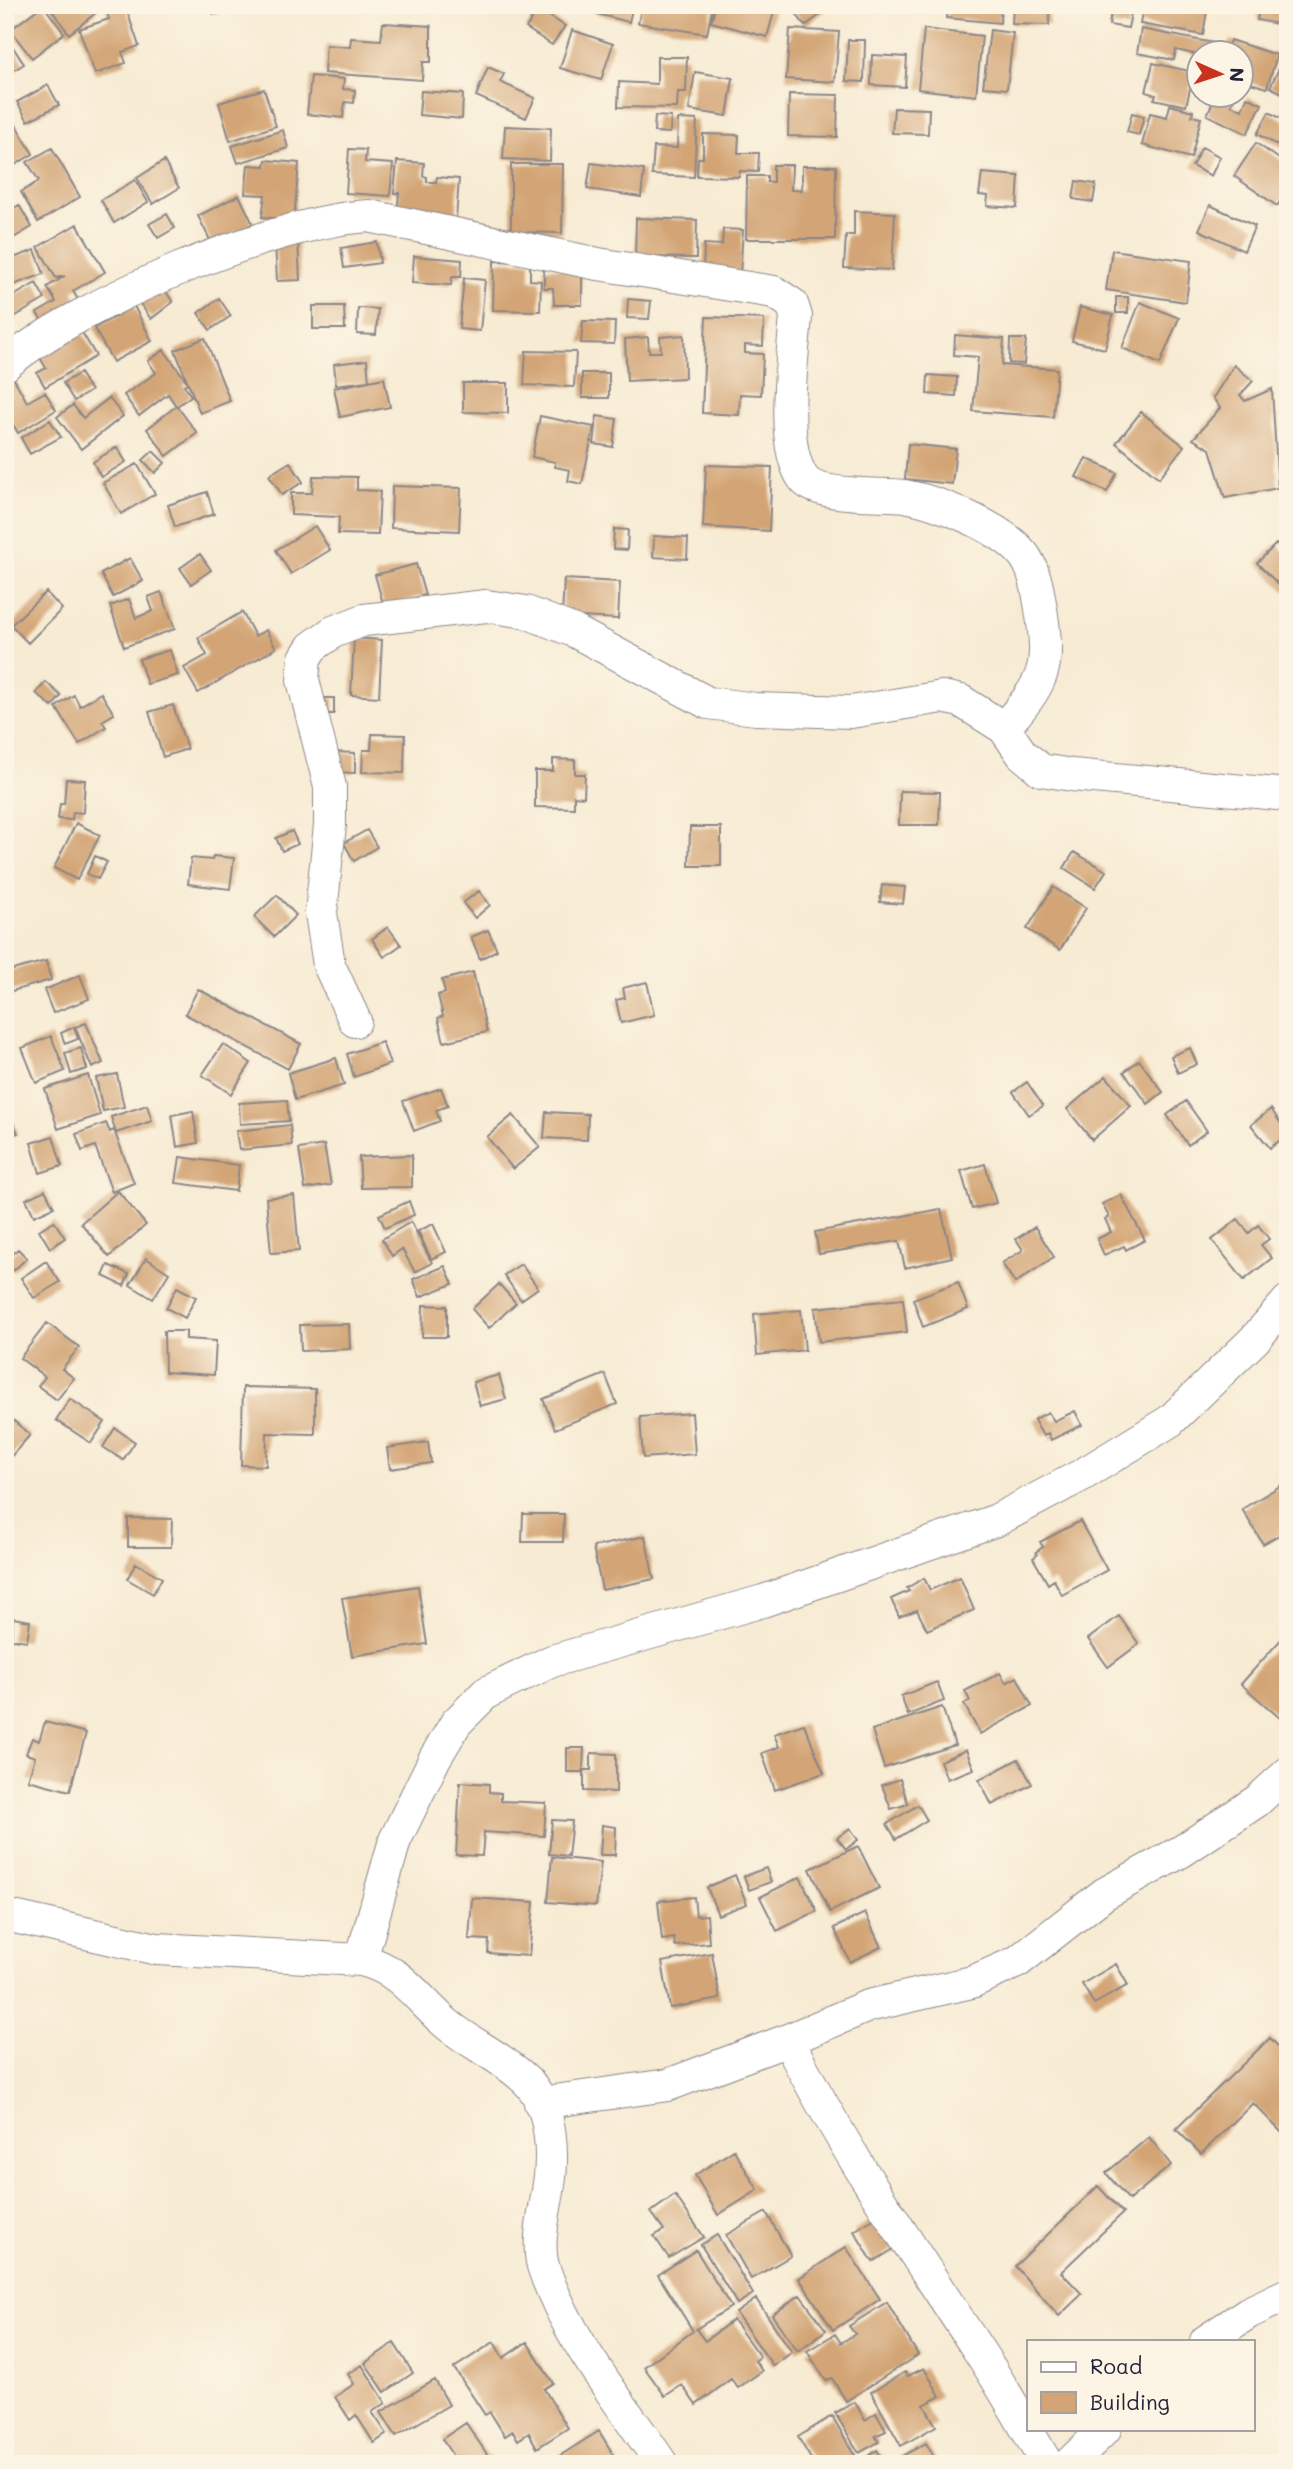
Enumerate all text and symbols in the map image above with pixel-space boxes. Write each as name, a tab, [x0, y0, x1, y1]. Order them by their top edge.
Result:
north arrow	[1184, 38, 1254, 108]
text: N	[1225, 67, 1250, 83]
legend	[1027, 2340, 1254, 2430]
text: Road	[1090, 2352, 1142, 2379]
text: Building	[1090, 2388, 1170, 2415]

